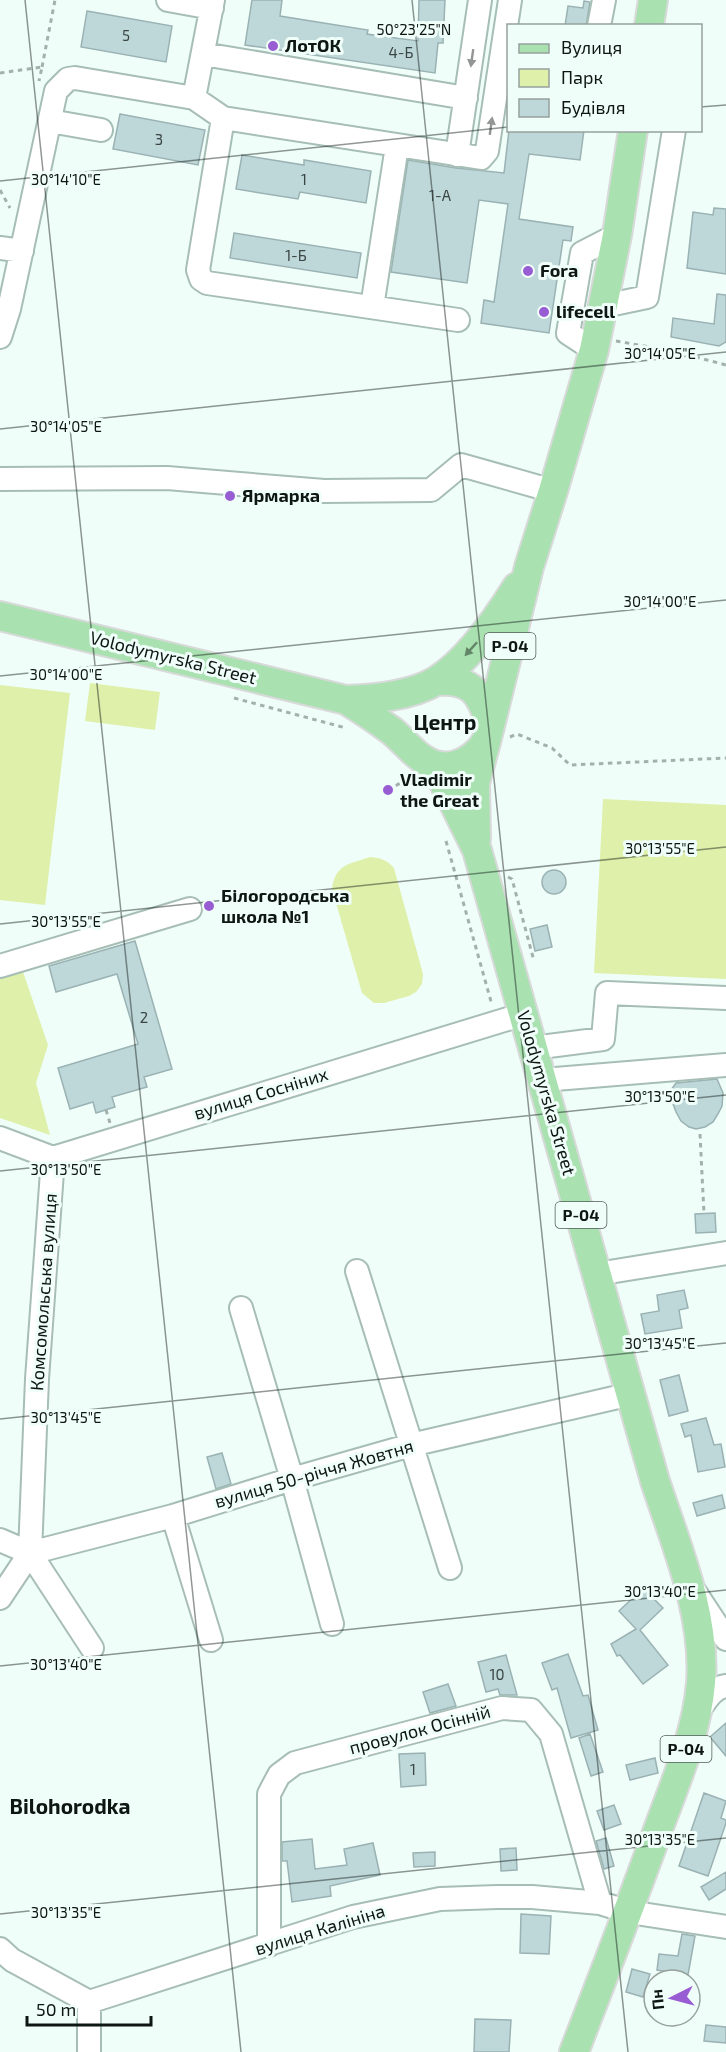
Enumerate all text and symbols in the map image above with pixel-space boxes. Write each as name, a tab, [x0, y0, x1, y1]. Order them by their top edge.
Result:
text: 50°23'25"N	[377, 20, 451, 38]
legend	[507, 24, 702, 132]
house number: 5	[122, 26, 130, 44]
place label: ЛотОК	[285, 34, 341, 56]
text: Вулиця	[561, 36, 622, 58]
marker: ЛотОК	[266, 39, 280, 53]
house number: 4-Б	[389, 43, 413, 61]
one-way arrow	[467, 48, 476, 67]
text: Парк	[561, 66, 603, 88]
text: Будівля	[561, 96, 625, 118]
one-way arrow	[486, 117, 495, 136]
house number: 3	[155, 130, 163, 148]
text: 30°14'10"E	[31, 170, 101, 188]
house number: 1	[301, 170, 307, 188]
house number: 1-А	[429, 186, 452, 204]
house number: 1-Б	[285, 246, 307, 264]
place label: Fora	[540, 259, 578, 281]
marker: Fora	[521, 264, 535, 278]
place label: lifecell	[556, 300, 615, 322]
marker: lifecell	[537, 305, 551, 319]
text: 30°14'05"E	[624, 344, 696, 362]
text: 30°14'05"E	[30, 417, 102, 435]
place label: Ярмарка	[242, 484, 320, 506]
marker: Ярмарка	[223, 489, 237, 503]
text: 30°14'00"E	[624, 592, 696, 610]
street label: Volodymyrska Street	[88, 626, 259, 688]
road number: Р-04	[484, 633, 536, 659]
one-way arrow	[465, 641, 478, 656]
text: 30°14'00"E	[30, 665, 102, 683]
district label: Центр	[414, 709, 477, 734]
place label: Vladimir the Great	[400, 768, 480, 811]
marker: Vladimir the Great	[381, 783, 395, 797]
text: 30°13'55"E	[625, 839, 695, 857]
place label: Білогородська школа №1	[221, 884, 350, 927]
marker: Білогородська школа №1	[202, 899, 216, 913]
text: 30°13'55"E	[31, 912, 101, 930]
house number: 2	[140, 1008, 148, 1026]
street label: Volodymyrska Street	[513, 1008, 581, 1178]
street label: вулиця Сосніних	[191, 1062, 331, 1124]
text: 30°13'50"E	[624, 1087, 696, 1105]
text: 30°13'50"E	[30, 1160, 102, 1178]
street label: Комсомольська вулиця	[25, 1192, 61, 1391]
road number: Р-04	[556, 1202, 606, 1228]
text: 30°13'45"E	[625, 1334, 695, 1352]
text: 30°13'45"E	[31, 1408, 101, 1426]
street label: вулиця 50-річчя Жовтня	[212, 1434, 416, 1512]
text: 30°13'40"E	[624, 1582, 696, 1600]
text: 30°13'40"E	[30, 1655, 102, 1673]
house number: 10	[489, 1665, 505, 1683]
street label: провулок Осінній	[347, 1700, 493, 1758]
road number: Р-04	[660, 1736, 712, 1762]
house number: 1	[410, 1760, 416, 1778]
district label: Bilohorodka	[10, 1793, 130, 1818]
text: 30°13'35"E	[625, 1830, 695, 1848]
street label: вулиця Калініна	[252, 1899, 387, 1959]
text: 30°13'35"E	[31, 1903, 101, 1921]
north arrow	[642, 1968, 702, 2028]
text: Пн	[646, 1988, 667, 2011]
scale bar	[27, 1989, 152, 2027]
text: 50 m	[36, 1998, 76, 2020]

